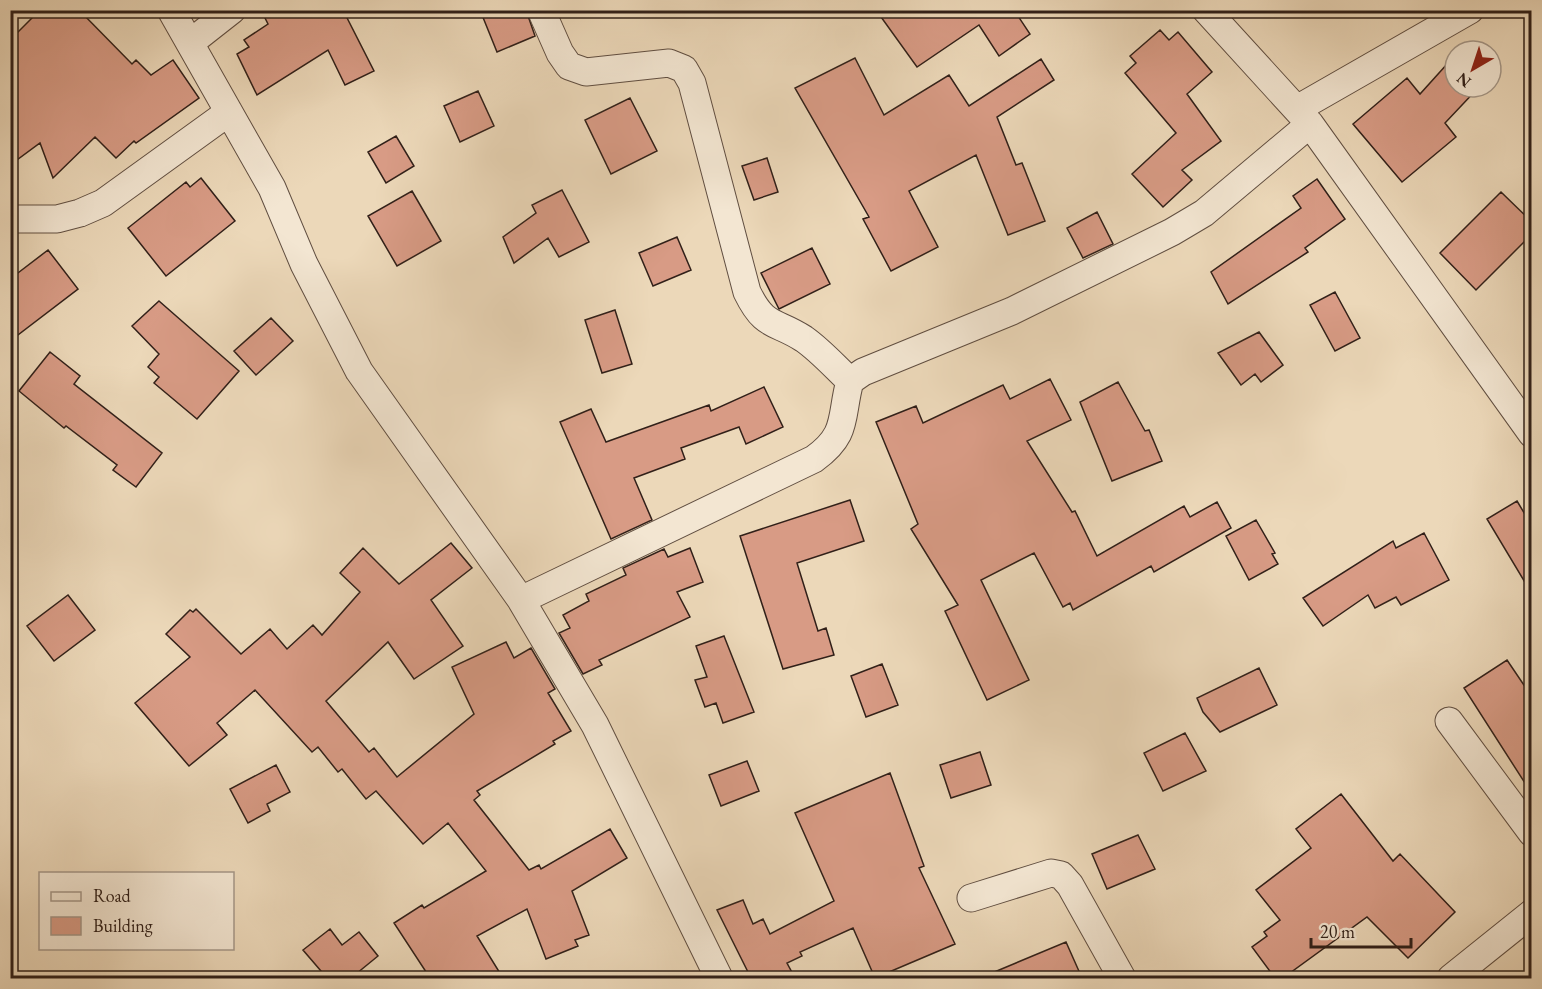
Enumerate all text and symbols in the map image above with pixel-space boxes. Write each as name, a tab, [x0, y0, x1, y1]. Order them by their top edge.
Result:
north arrow	[1443, 39, 1503, 99]
text: N	[1452, 68, 1476, 93]
legend	[39, 872, 234, 950]
text: Road	[93, 884, 132, 907]
scale bar	[1311, 911, 1412, 949]
text: Building	[93, 914, 153, 937]
text: 20 m	[1320, 920, 1355, 943]

